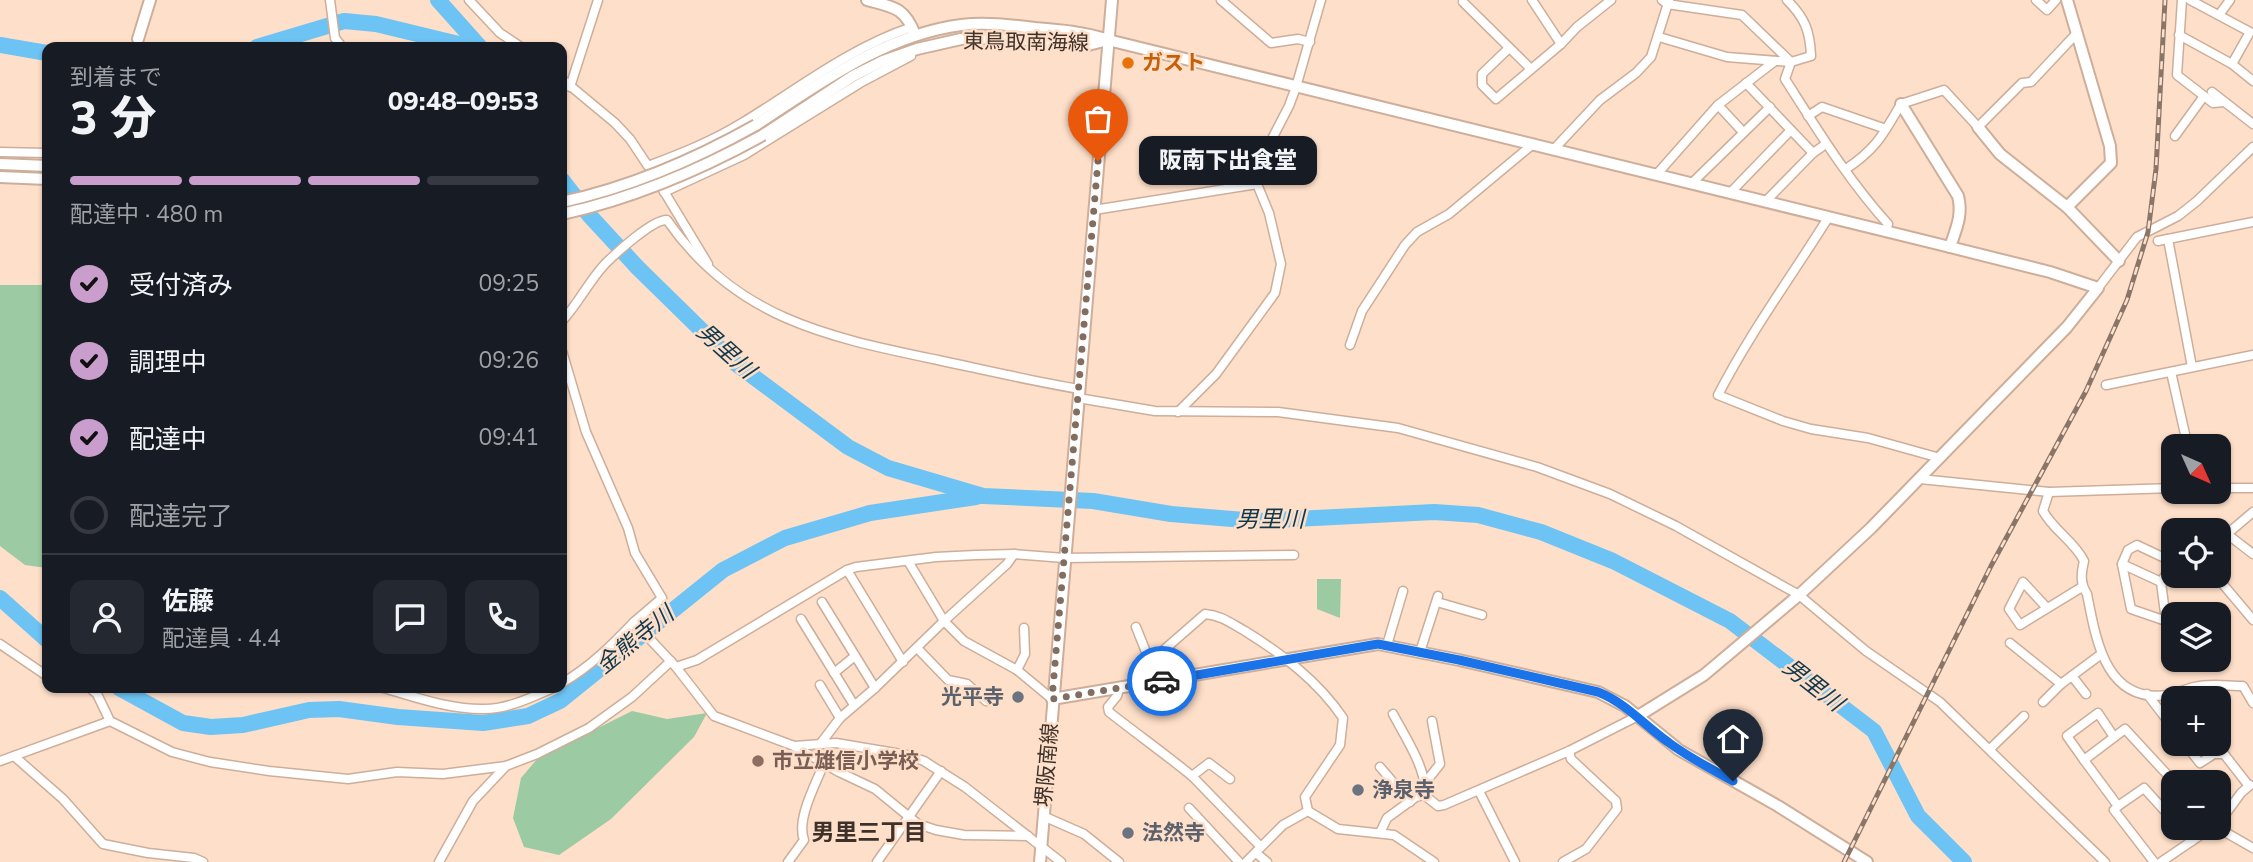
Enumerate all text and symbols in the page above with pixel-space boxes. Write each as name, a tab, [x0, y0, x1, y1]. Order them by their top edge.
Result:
street label: 東鳥取南海線	[963, 27, 1089, 57]
place label: ガスト	[1142, 49, 1205, 77]
marker: ガスト	[1120, 55, 1136, 71]
text: 到着まで	[70, 62, 162, 93]
text: 09:48–09:53	[388, 84, 539, 119]
text: 3 分	[70, 87, 156, 150]
pin	[1068, 89, 1128, 161]
icon: bag	[1079, 100, 1117, 138]
callout: 阪南下出食堂	[1140, 136, 1318, 186]
text: 阪南下出食堂	[1159, 145, 1297, 176]
text: 配達中 · 480 m	[70, 199, 223, 230]
icon: check	[70, 265, 108, 303]
text: 受付済み	[129, 268, 233, 303]
text: 09:25	[479, 268, 539, 299]
water label: 男里川	[690, 316, 764, 388]
icon: check	[70, 342, 108, 380]
text: 調理中	[129, 345, 207, 380]
text: 09:26	[479, 345, 539, 376]
icon: check	[70, 419, 108, 457]
text: 配達中	[129, 422, 207, 457]
text: 09:41	[479, 422, 539, 453]
north arrow	[2161, 434, 2231, 504]
map controls	[2161, 434, 2231, 840]
text: 配達完了	[129, 499, 233, 534]
water label: 男里川	[1236, 504, 1308, 535]
button: locate	[2161, 518, 2231, 588]
button: person	[70, 580, 144, 654]
button: chat	[373, 580, 447, 654]
button: phone	[465, 580, 539, 654]
text: 佐藤	[162, 584, 214, 619]
water label: 金熊寺川	[589, 597, 683, 681]
button: layers	[2161, 602, 2231, 672]
text: 配達員 · 4.4	[162, 623, 281, 654]
courier	[1127, 646, 1197, 716]
water label: 男里川	[1776, 652, 1852, 720]
icon: car	[1143, 662, 1181, 700]
place label: 光平寺	[941, 683, 1004, 711]
button: +	[2161, 686, 2231, 756]
marker: 光平寺	[1010, 689, 1026, 705]
pin	[1703, 709, 1763, 781]
icon: home	[1714, 720, 1752, 758]
street label: 堺阪南線	[1029, 722, 1065, 808]
place label: 市立雄信小学校	[772, 747, 919, 775]
marker: 市立雄信小学校	[750, 753, 766, 769]
button: −	[2161, 770, 2231, 840]
place label: 浄泉寺	[1372, 776, 1435, 804]
marker: 浄泉寺	[1350, 782, 1366, 798]
district label: 男里三丁目	[812, 817, 927, 848]
place label: 法然寺	[1142, 819, 1205, 847]
marker: 法然寺	[1120, 825, 1136, 841]

